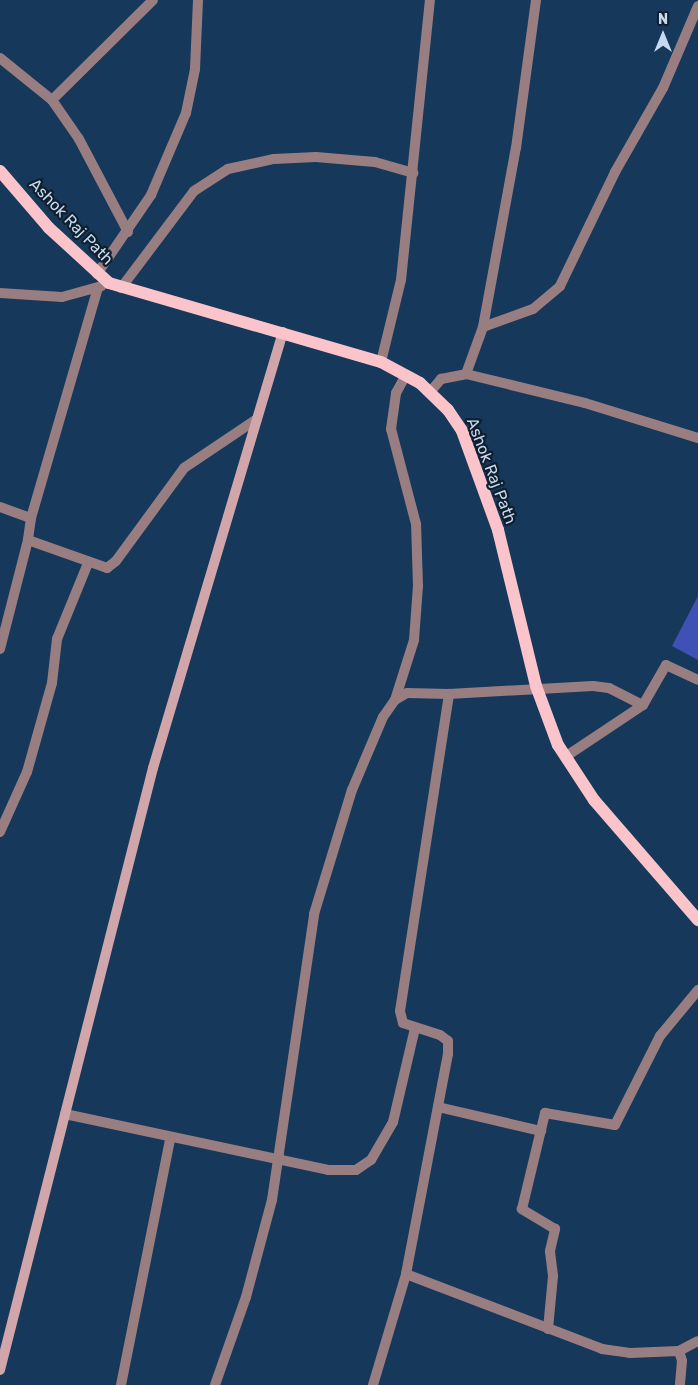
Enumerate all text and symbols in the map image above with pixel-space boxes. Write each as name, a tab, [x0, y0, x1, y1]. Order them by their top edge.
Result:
north arrow	[638, 10, 688, 60]
text: N	[658, 11, 668, 28]
street label: Ashok Raj Path	[25, 175, 117, 269]
street label: Ashok Raj Path	[462, 415, 520, 527]

